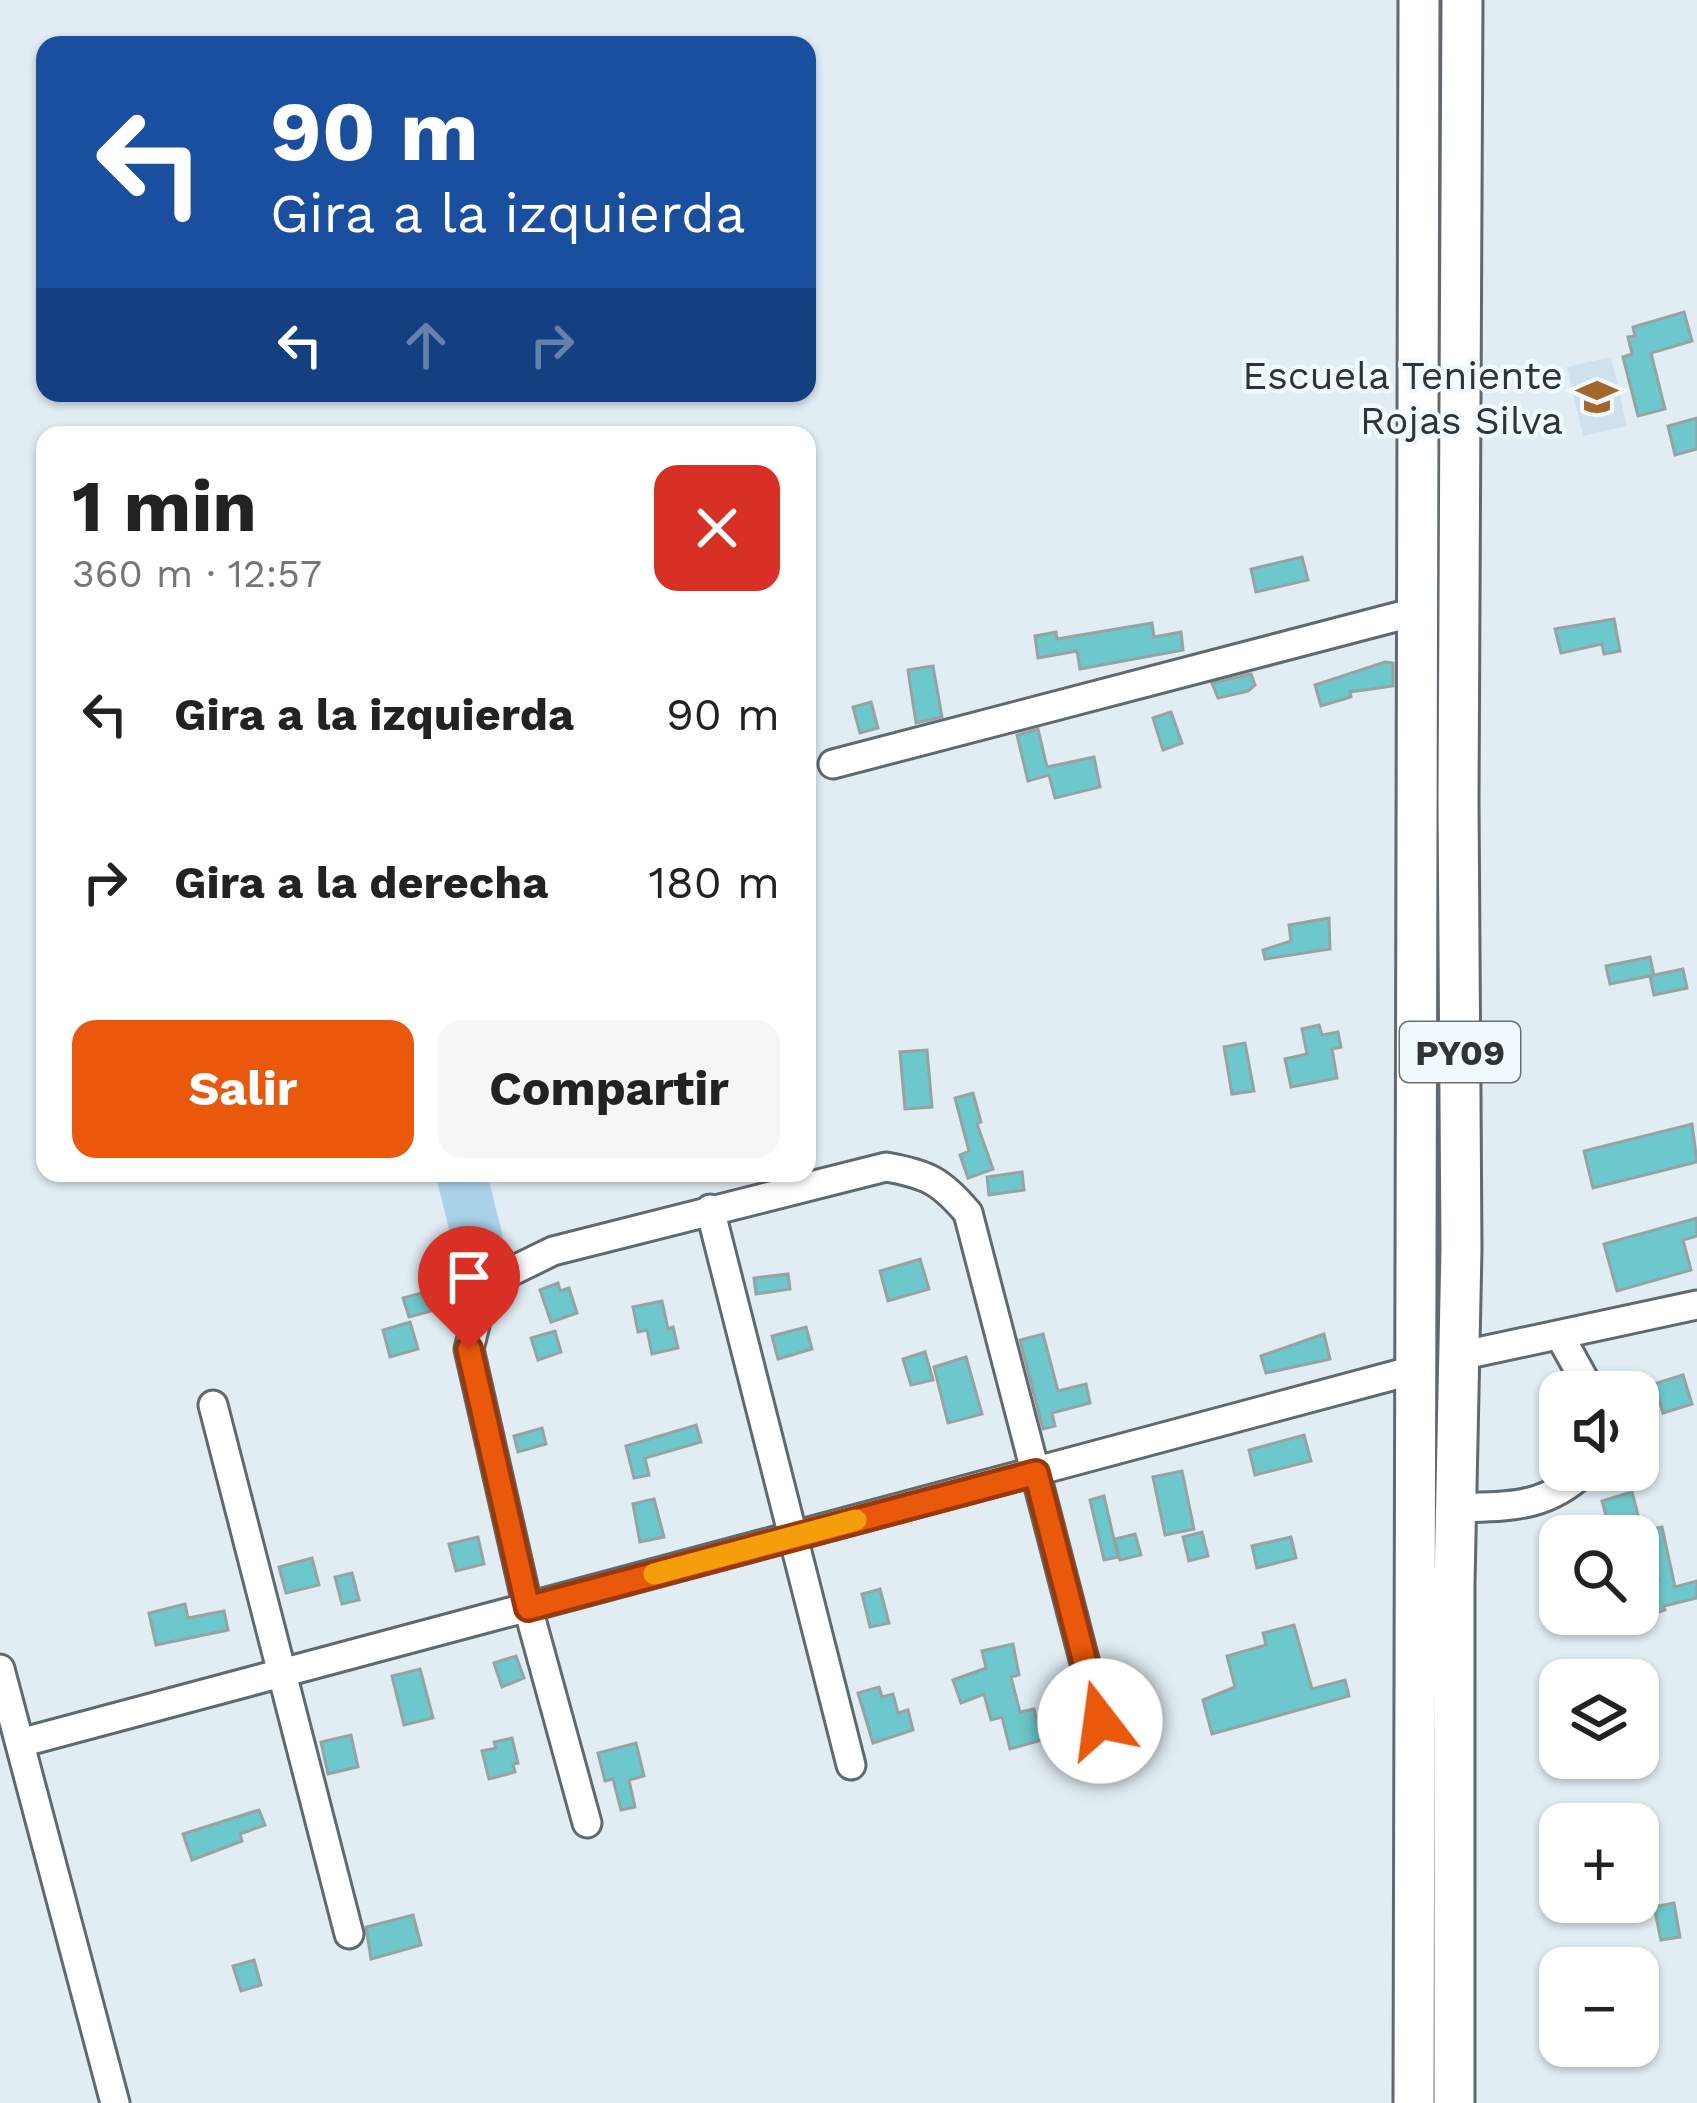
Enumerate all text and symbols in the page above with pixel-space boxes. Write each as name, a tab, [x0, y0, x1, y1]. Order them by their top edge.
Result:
text: 90 m	[270, 82, 479, 180]
icon: left	[72, 84, 228, 240]
text: Gira a la izquierda	[270, 182, 746, 245]
icon: left	[267, 312, 333, 378]
icon: ahead	[393, 312, 459, 378]
icon: right	[519, 312, 585, 378]
place label: Escuela Teniente Rojas Silva	[1242, 353, 1563, 443]
school or university icon: Escuela Teniente Rojas Silva	[1574, 374, 1620, 420]
text: 1 min	[72, 464, 257, 548]
button: close	[654, 465, 780, 591]
text: 360 m · 12:57	[72, 551, 322, 596]
icon: left	[72, 681, 138, 747]
text: Gira a la izquierda	[174, 688, 574, 741]
text: 90 m	[666, 688, 780, 741]
icon: right	[72, 849, 138, 915]
text: Gira a la derecha	[174, 856, 548, 909]
text: 180 m	[649, 856, 780, 909]
button: Salir	[72, 1020, 414, 1158]
button: Compartir	[438, 1020, 780, 1158]
road number: PY09	[1400, 1022, 1520, 1082]
pin	[418, 1226, 520, 1349]
icon: arrive	[436, 1244, 502, 1310]
map controls	[1539, 1371, 1659, 2067]
button: sound	[1539, 1371, 1659, 1491]
button: search	[1539, 1515, 1659, 1635]
position arrow	[1037, 1658, 1163, 1784]
button: layers	[1539, 1659, 1659, 1779]
button: +	[1539, 1803, 1659, 1923]
button: −	[1539, 1947, 1659, 2067]

